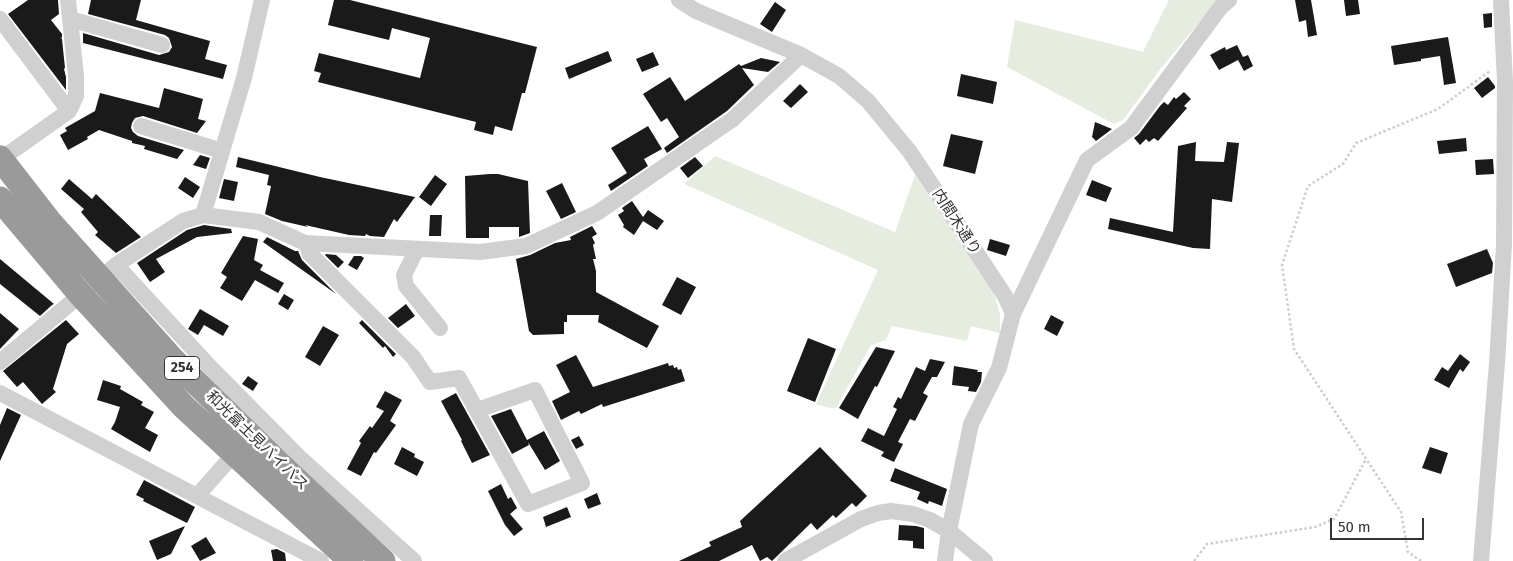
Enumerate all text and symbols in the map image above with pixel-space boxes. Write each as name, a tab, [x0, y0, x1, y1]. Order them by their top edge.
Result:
street label: 内間木通り	[928, 186, 984, 258]
road number: 254	[164, 356, 200, 379]
street label: 和光富士見バイパス	[202, 388, 312, 494]
scale bar	[1333, 508, 1427, 540]
text: 50 m	[1338, 518, 1371, 536]

